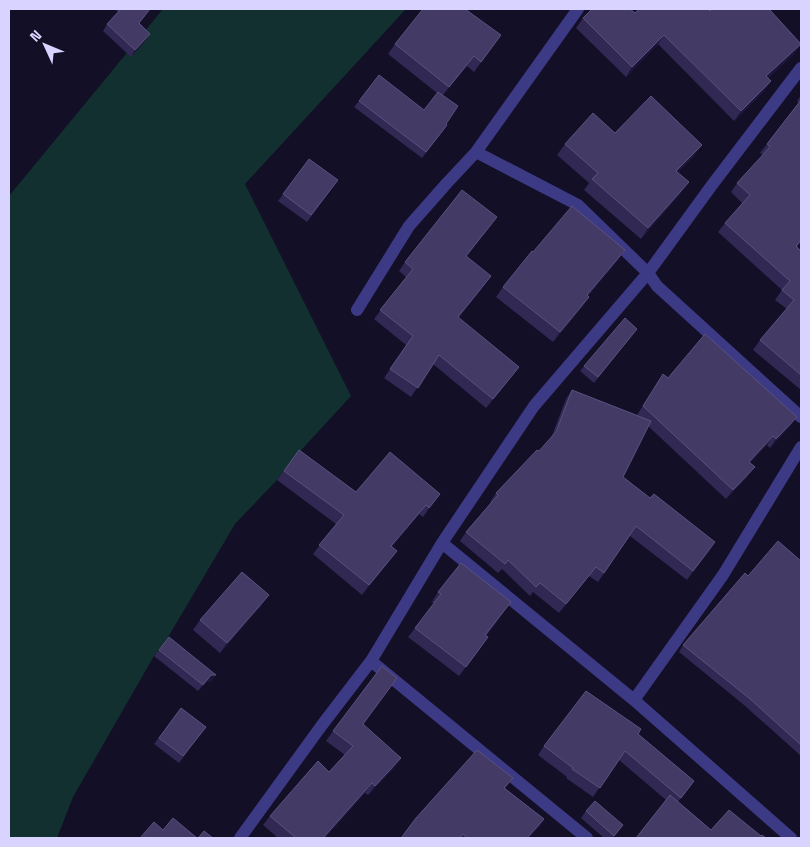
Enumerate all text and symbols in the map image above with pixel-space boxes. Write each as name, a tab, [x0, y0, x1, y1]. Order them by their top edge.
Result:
north arrow	[20, 20, 70, 70]
text: N	[26, 26, 45, 46]

